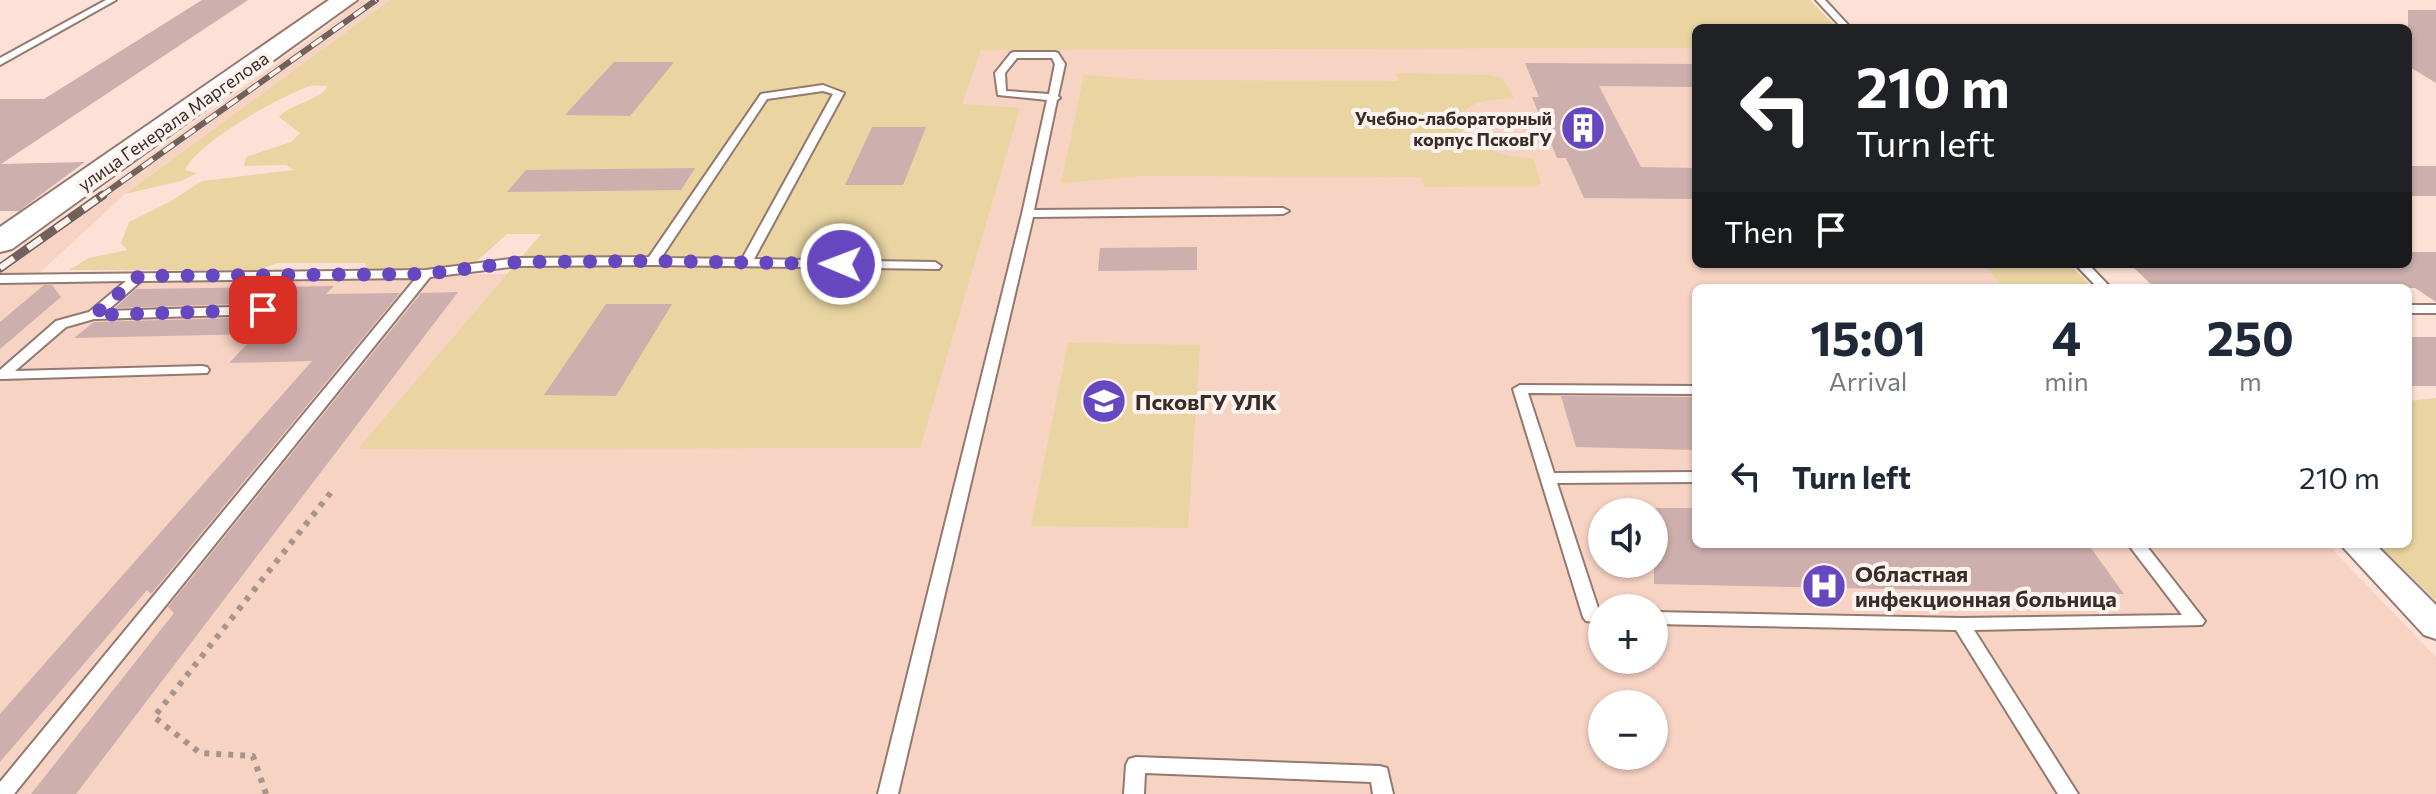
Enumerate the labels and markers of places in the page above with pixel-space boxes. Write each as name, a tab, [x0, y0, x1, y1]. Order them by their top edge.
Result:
building icon: Учебно-лабораторный корпус ПсковГУ	[1559, 104, 1607, 152]
place label: Учебно-лабораторный корпус ПсковГУ	[1355, 107, 1552, 150]
pin	[229, 276, 297, 344]
school or university icon: ПсковГУ УЛК	[1080, 377, 1128, 425]
place label: ПсковГУ УЛК	[1135, 388, 1277, 415]
place label: Областная инфекционная больница	[1855, 560, 2117, 612]
hospital icon: Областная инфекционная больница	[1800, 562, 1848, 610]

